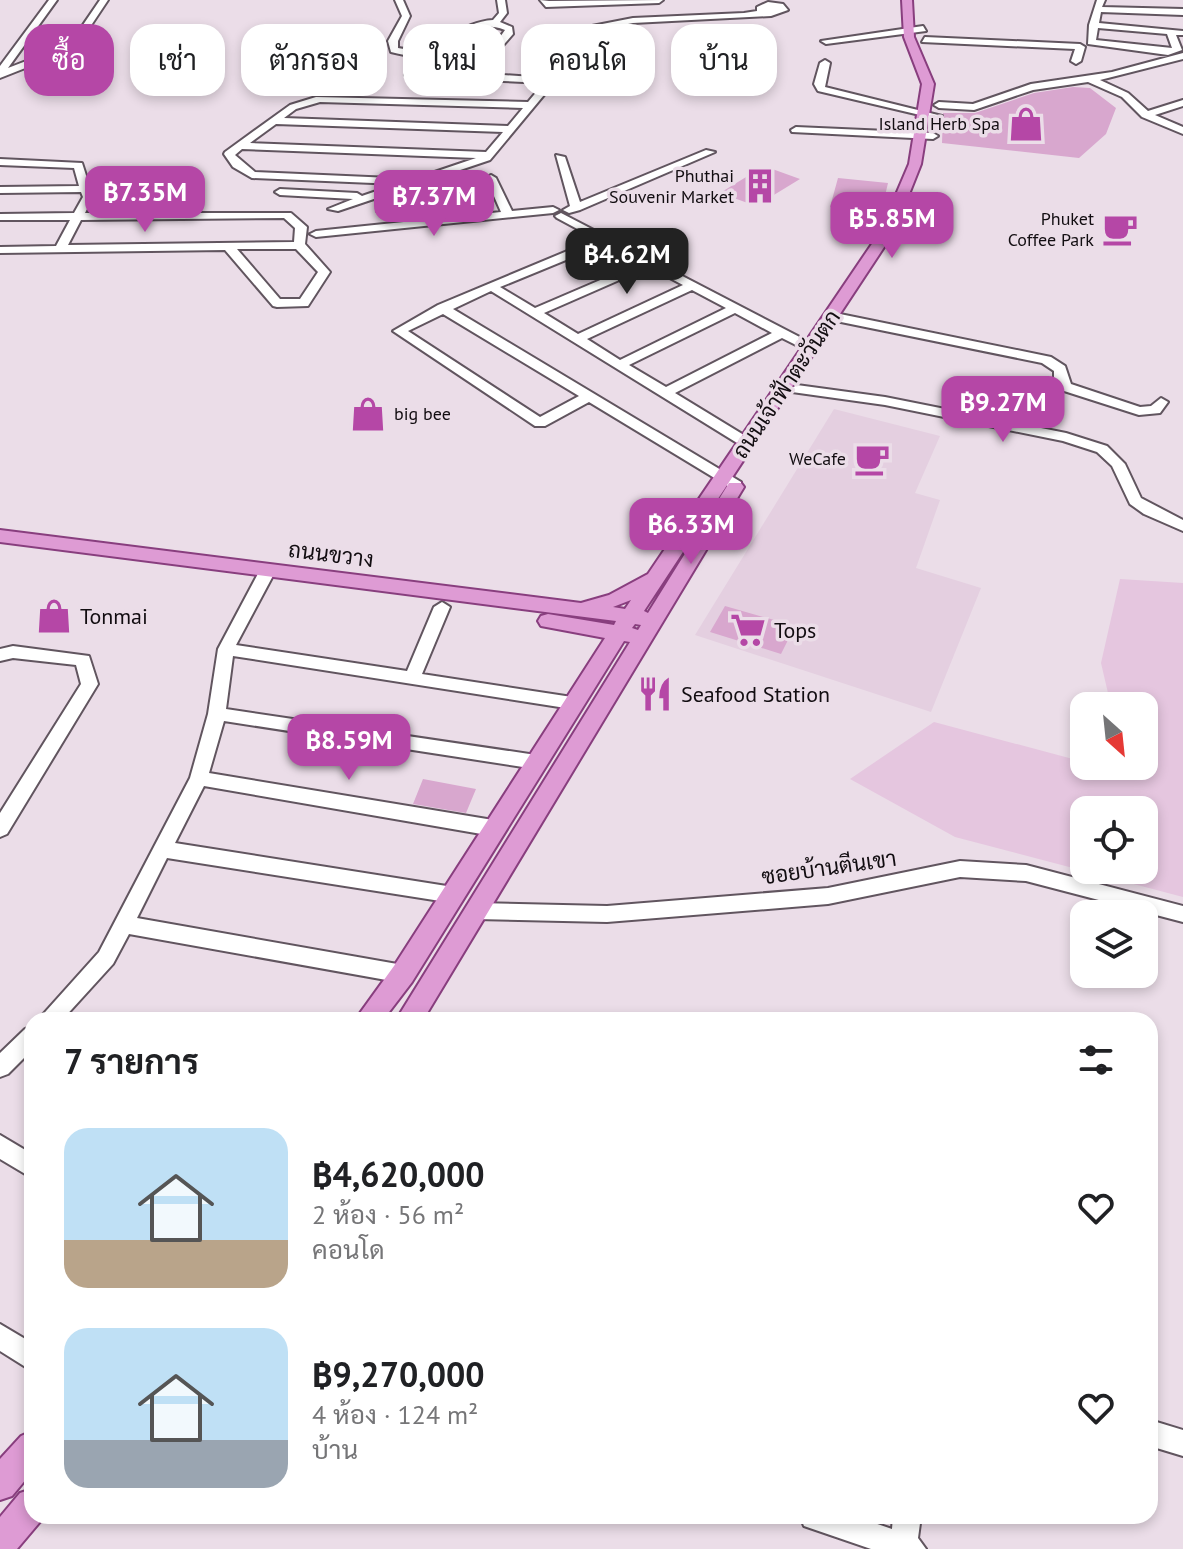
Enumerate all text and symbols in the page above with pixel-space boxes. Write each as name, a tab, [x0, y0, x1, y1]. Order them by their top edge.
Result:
chip: ซื้อ	[24, 24, 114, 96]
chip: เช่า	[130, 24, 225, 96]
chip: ตัวกรอง	[241, 24, 387, 96]
chip: ใหม่	[403, 24, 505, 96]
chip: คอนโด	[521, 24, 655, 96]
chip: บ้าน	[671, 24, 777, 96]
shop icon: Island Herb Spa	[1007, 105, 1045, 143]
place label: Island Herb Spa	[879, 112, 1000, 135]
place label: Phuthai Souvenir Market	[609, 164, 734, 208]
pin: ฿7.35M	[80, 166, 210, 234]
building icon: Phuthai Souvenir Market	[741, 167, 779, 205]
pin: ฿7.37M	[369, 170, 499, 238]
text: ฿7.35M	[103, 175, 187, 208]
text: ฿7.37M	[392, 179, 476, 212]
pin: ฿5.85M	[827, 192, 957, 260]
text: ฿5.85M	[848, 201, 936, 234]
place label: Phuket Coffee Park	[1008, 207, 1094, 251]
cafe icon: Phuket Coffee Park	[1101, 210, 1139, 248]
pin: ฿4.62M	[562, 228, 692, 296]
text: ฿4.62M	[583, 237, 671, 270]
street label: ถนนเจ้าฟ้าตะวันตก	[726, 304, 846, 464]
pin: ฿9.27M	[938, 376, 1068, 444]
text: ฿9.27M	[959, 385, 1047, 418]
shop icon: big bee	[349, 395, 387, 433]
place label: big bee	[394, 402, 451, 425]
cafe icon: WeCafe	[853, 440, 891, 478]
place label: WeCafe	[789, 447, 846, 470]
pin: ฿6.33M	[626, 498, 756, 566]
text: ฿6.33M	[647, 507, 735, 540]
street label: ถนนขวาง	[287, 535, 375, 573]
shop icon: Tonmai	[35, 597, 73, 635]
place label: Tonmai	[80, 602, 148, 630]
supermarket icon: Tops	[729, 611, 767, 649]
place label: Tops	[774, 616, 816, 644]
restaurant icon: Seafood Station	[636, 675, 674, 713]
place label: Seafood Station	[681, 680, 830, 708]
north arrow	[1070, 692, 1158, 780]
map controls	[1070, 692, 1158, 988]
pin: ฿8.59M	[284, 714, 414, 782]
text: ฿8.59M	[305, 723, 393, 756]
button: locate	[1070, 796, 1158, 884]
street label: ซอยบ้านตีนเขา	[760, 844, 898, 890]
button: layers	[1070, 900, 1158, 988]
icon: filters	[1074, 1038, 1118, 1082]
text: 7 รายการ	[64, 1039, 199, 1083]
text: ฿4,620,000	[312, 1152, 485, 1196]
icon: home	[128, 1160, 224, 1256]
icon: heart	[1074, 1186, 1118, 1230]
text: 2 ห้อง · 56 m²	[312, 1198, 464, 1231]
text: คอนโด	[312, 1233, 385, 1266]
text: ฿9,270,000	[312, 1352, 485, 1396]
icon: home	[128, 1360, 224, 1456]
icon: heart	[1074, 1386, 1118, 1430]
text: 4 ห้อง · 124 m²	[312, 1398, 478, 1431]
text: บ้าน	[312, 1433, 358, 1466]

